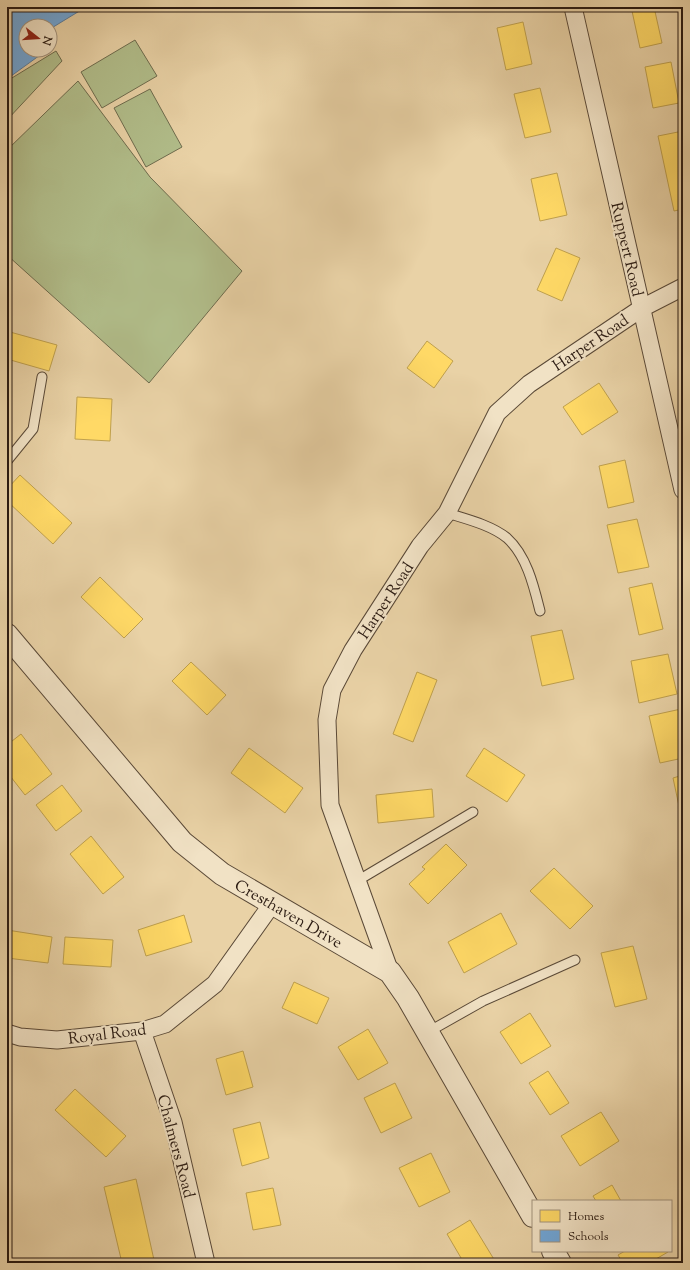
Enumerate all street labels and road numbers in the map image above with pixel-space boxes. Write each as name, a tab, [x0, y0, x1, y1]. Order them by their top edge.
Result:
street label: Ruppert Road	[604, 200, 648, 299]
street label: Harper Road	[549, 310, 634, 378]
street label: Harper Road	[354, 558, 421, 644]
street label: Cresthaven Drive	[230, 875, 346, 955]
street label: Royal Road	[67, 1019, 148, 1052]
street label: Chalmers Road	[150, 1092, 199, 1201]

